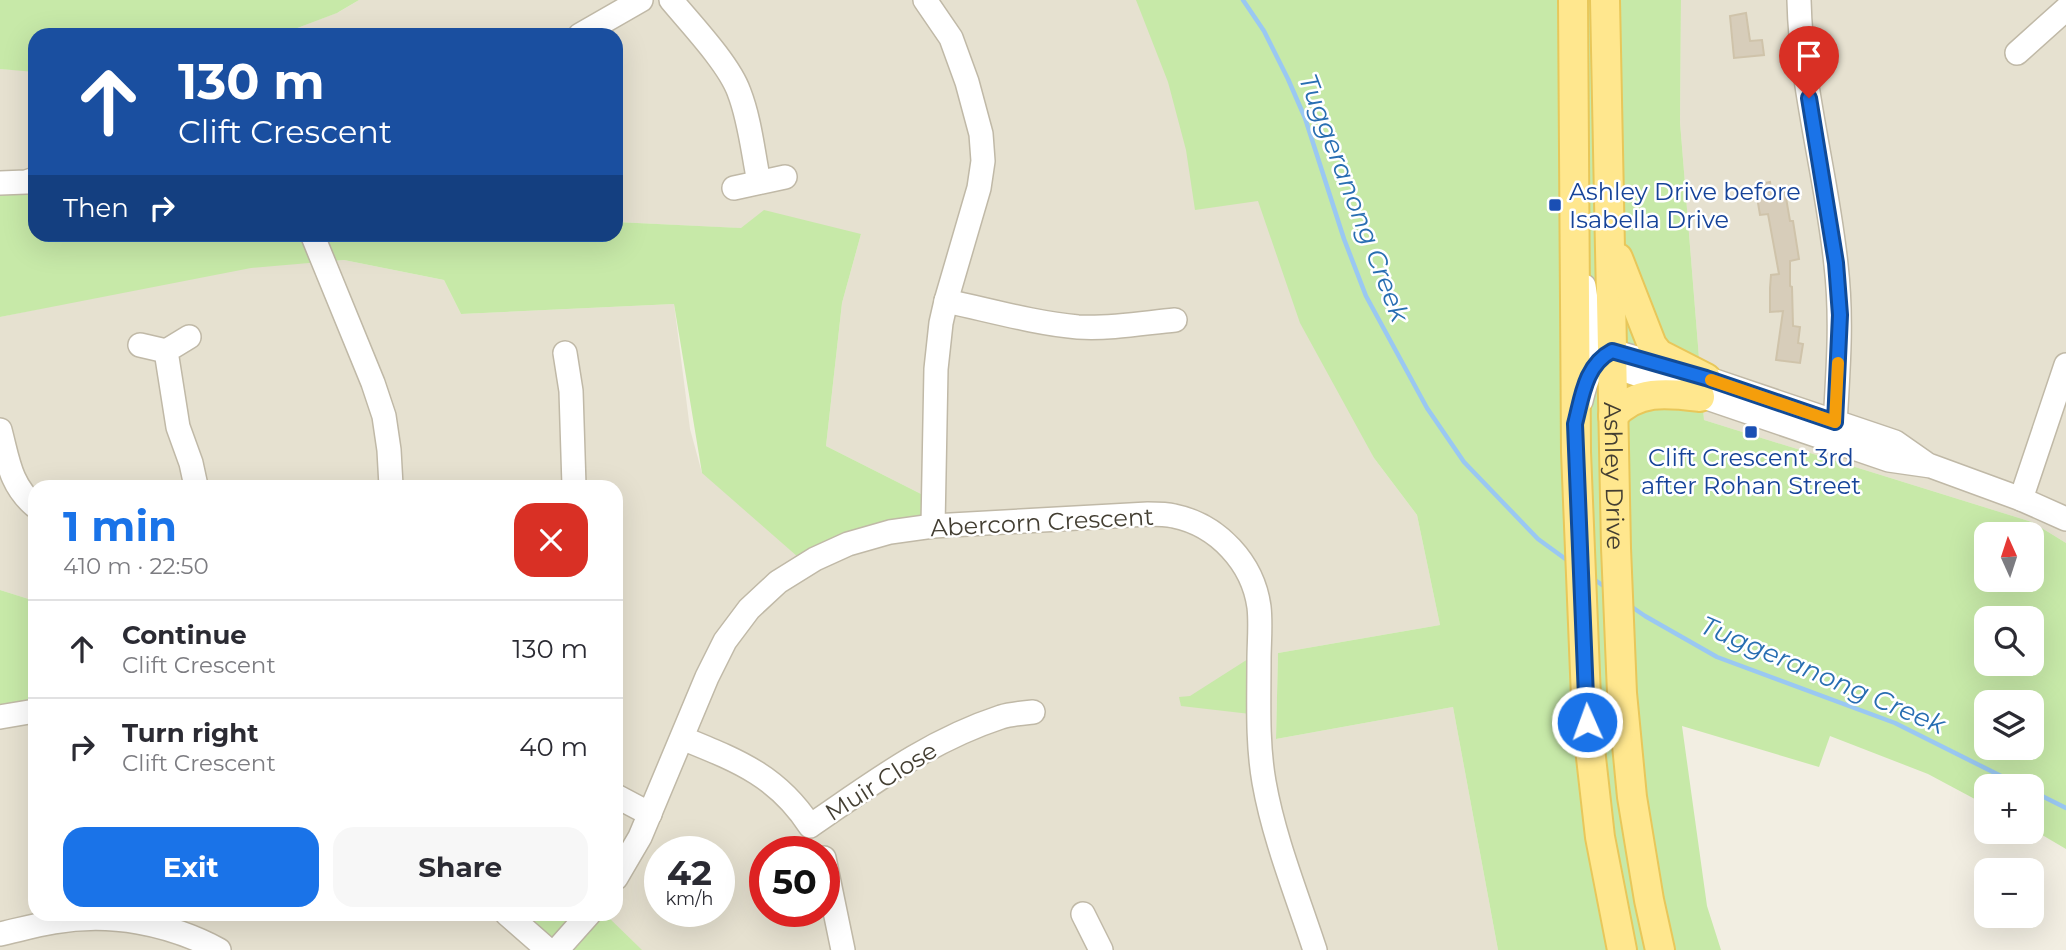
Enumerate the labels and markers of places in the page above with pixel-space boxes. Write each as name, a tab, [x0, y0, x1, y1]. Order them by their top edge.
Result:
pin	[1779, 26, 1839, 98]
place label: Ashley Drive before Isabella Drive	[1569, 177, 1801, 234]
marker: Ashley Drive before Isabella Drive	[1547, 197, 1563, 213]
marker: Clift Crescent 3rd after Rohan Street	[1743, 424, 1759, 440]
place label: Clift Crescent 3rd after Rohan Street	[1641, 443, 1861, 500]

